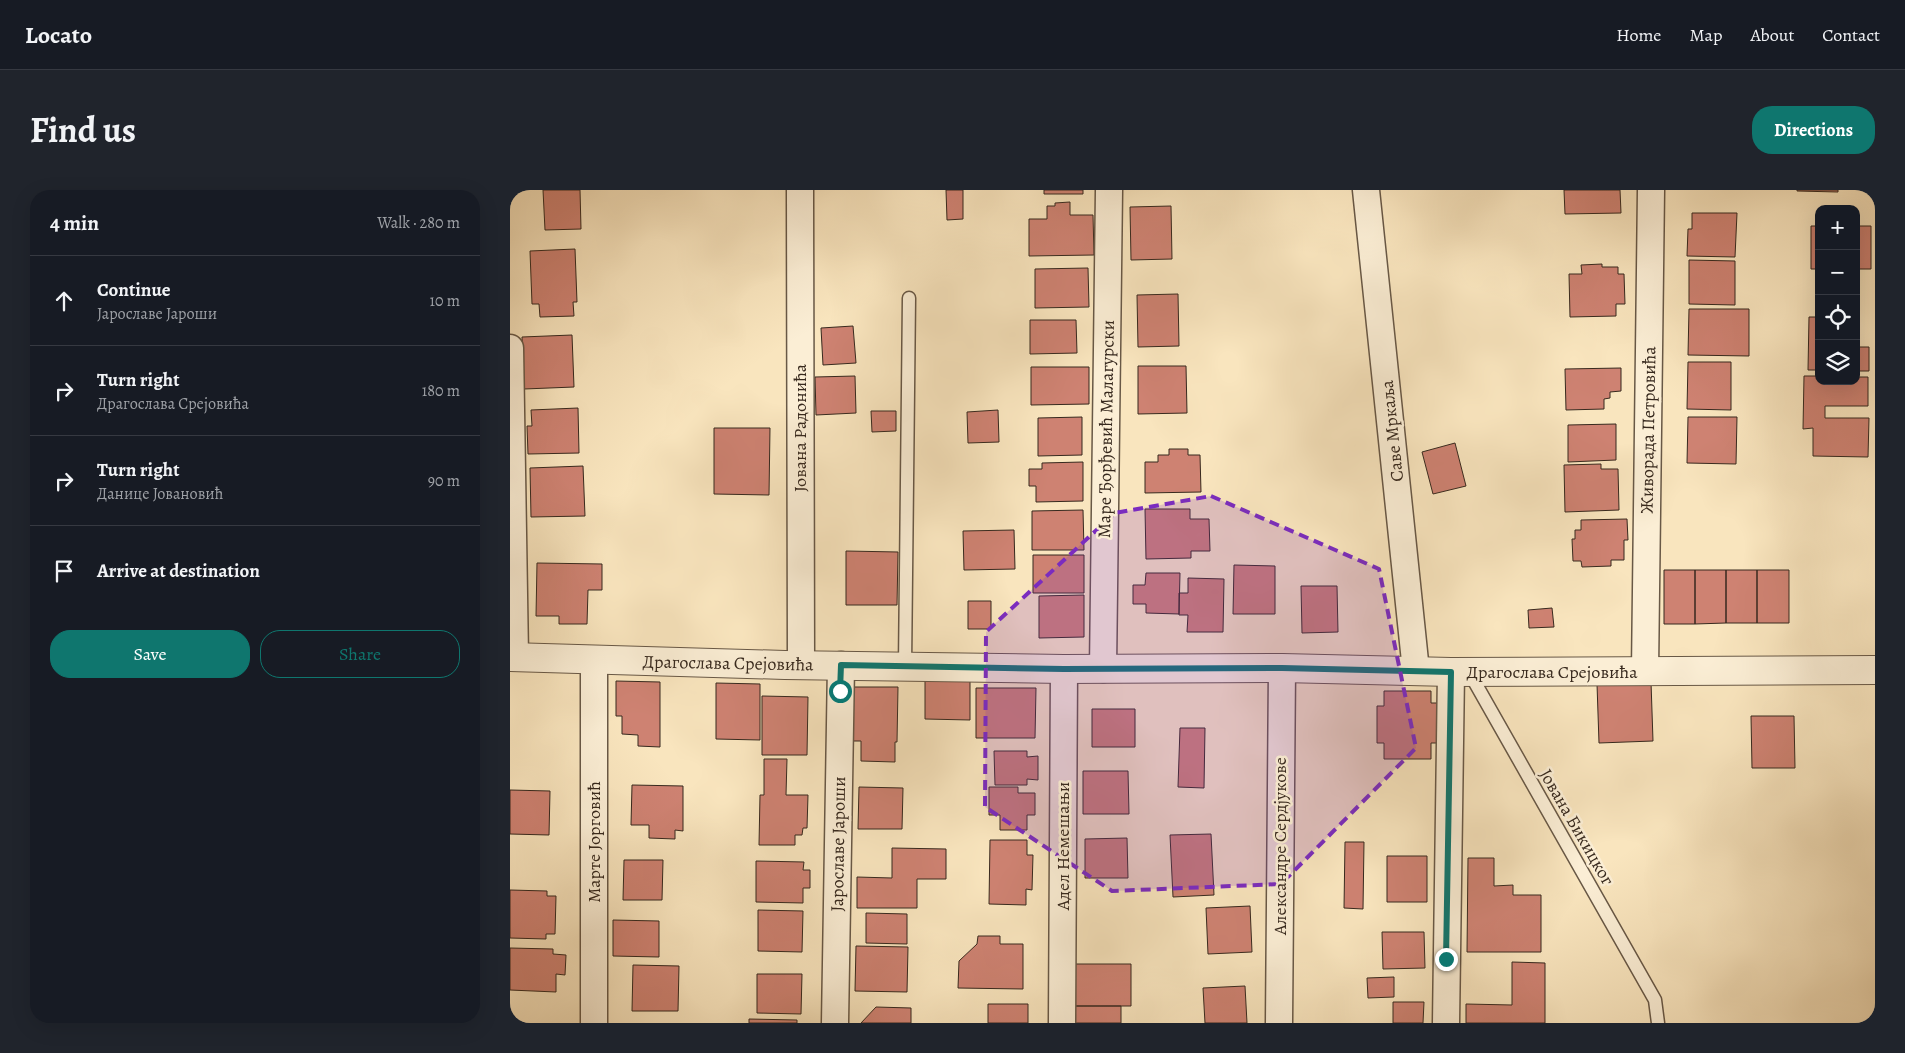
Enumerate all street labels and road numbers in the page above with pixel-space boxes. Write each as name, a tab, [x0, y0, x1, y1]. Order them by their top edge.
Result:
street label: Маре Ђорђевић Малагурски	[1092, 320, 1120, 538]
street label: Живорада Петровића	[1635, 345, 1661, 514]
street label: Јована Радонића	[788, 363, 812, 492]
street label: Саве Мркаља	[1375, 378, 1409, 483]
street label: Драгослава Срејовића	[642, 650, 814, 677]
street label: Драгослава Срејовића	[1467, 660, 1638, 684]
street label: Александре Сердјукове	[1268, 757, 1292, 936]
street label: Јована Бикицког	[1534, 765, 1620, 890]
street label: Јарославе Јароши	[825, 776, 851, 912]
street label: Марте Јорговић	[582, 781, 606, 903]
street label: Адел Немешањи	[1051, 782, 1075, 911]

